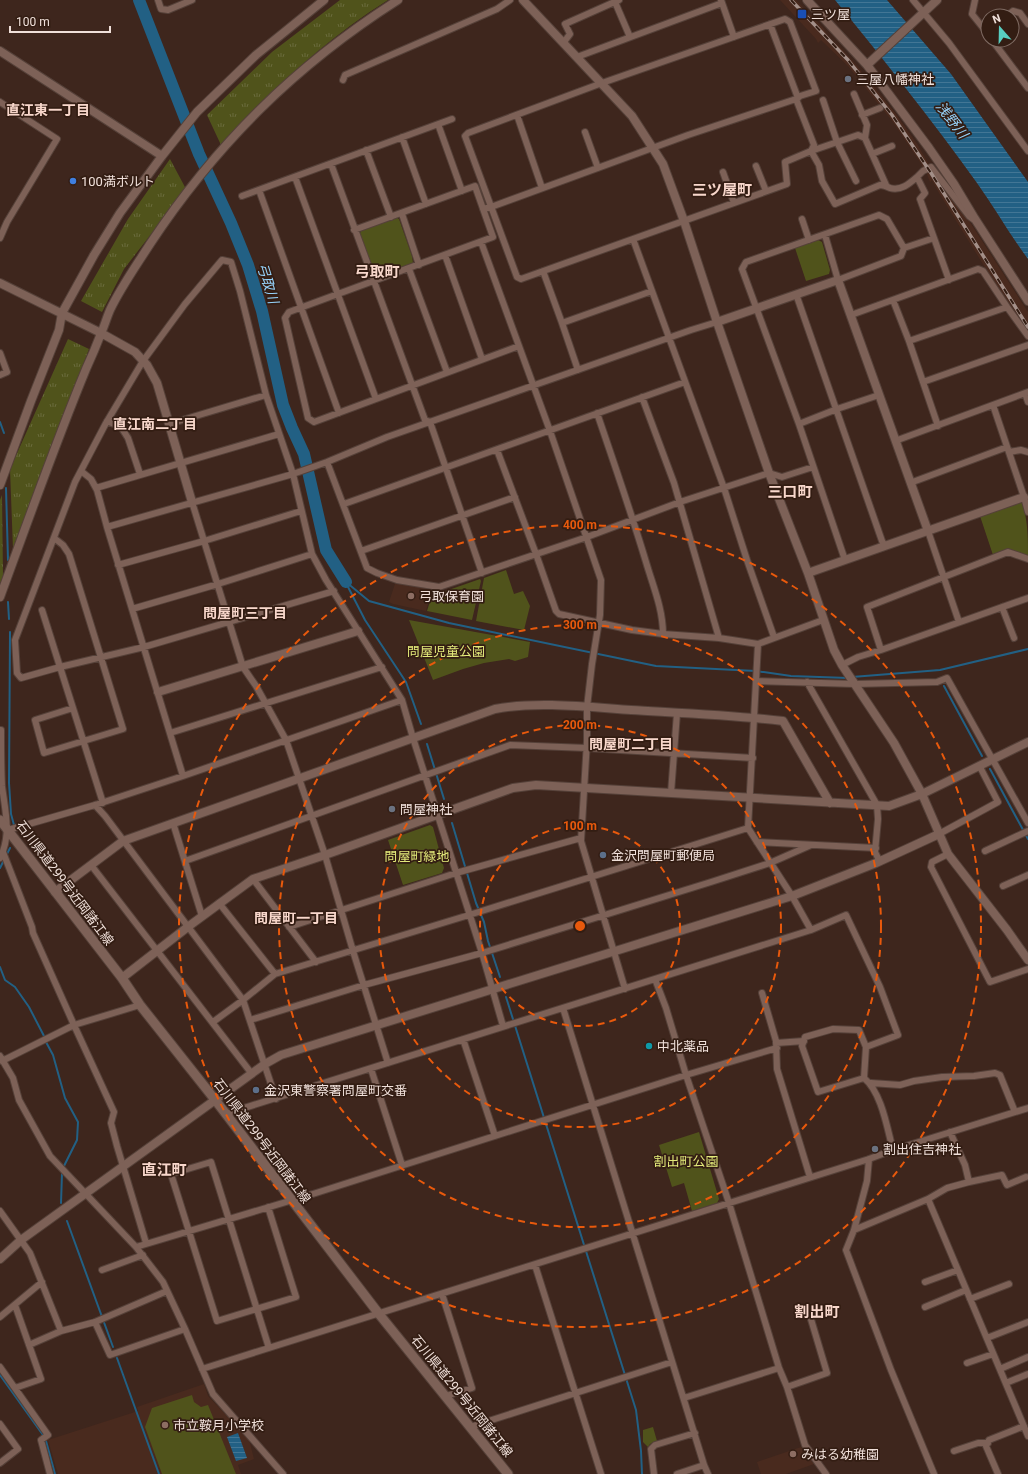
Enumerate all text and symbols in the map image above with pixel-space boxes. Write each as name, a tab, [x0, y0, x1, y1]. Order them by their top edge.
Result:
place label: 三ツ屋	[811, 7, 850, 22]
scale bar	[10, 8, 110, 34]
marker: 三ツ屋	[796, 8, 808, 20]
north arrow	[980, 8, 1020, 48]
text: N	[991, 12, 1003, 27]
text: 100 m	[16, 15, 50, 29]
place label: 三屋八幡神社	[856, 72, 934, 87]
marker: 三屋八幡神社	[843, 74, 853, 84]
water label: 浅野川	[933, 99, 972, 143]
district label: 直江東一丁目	[6, 102, 90, 118]
place label: 100満ボルト	[81, 174, 155, 189]
marker: 100満ボルト	[68, 176, 78, 186]
district label: 三ツ屋町	[692, 181, 752, 199]
water label: 弓取川	[254, 261, 282, 307]
district label: 弓取町	[354, 263, 400, 281]
district label: 直江南二丁目	[113, 416, 197, 432]
district label: 三口町	[767, 483, 813, 501]
text: 400 m	[563, 518, 597, 532]
place label: 弓取保育園	[419, 589, 484, 604]
marker: 弓取保育園	[406, 591, 416, 601]
district label: 問屋町三丁目	[203, 605, 287, 621]
text: 300 m	[563, 618, 597, 632]
park label: 問屋児童公園	[407, 644, 485, 659]
text: 200 m	[563, 718, 597, 732]
district label: 問屋町二丁目	[589, 736, 673, 752]
place label: 問屋神社	[400, 802, 452, 817]
marker: 問屋神社	[387, 804, 397, 814]
street label: 石川県道299号近岡諸江線	[13, 818, 117, 948]
text: 100 m	[563, 819, 597, 833]
place label: 金沢問屋町郵便局	[611, 848, 715, 863]
park label: 問屋町緑地	[384, 849, 450, 864]
marker: 金沢問屋町郵便局	[598, 850, 608, 860]
district label: 問屋町一丁目	[254, 910, 338, 926]
centre of rings	[573, 919, 587, 933]
place label: 中北薬品	[657, 1039, 709, 1054]
marker: 中北薬品	[644, 1041, 654, 1051]
street label: 石川県道299号近岡諸江線	[210, 1076, 314, 1206]
place label: 金沢東警察署問屋町交番	[264, 1083, 407, 1098]
marker: 金沢東警察署問屋町交番	[251, 1085, 261, 1095]
place label: 割出住吉神社	[883, 1142, 961, 1157]
marker: 割出住吉神社	[870, 1144, 880, 1154]
park label: 割出町公園	[653, 1154, 719, 1169]
district label: 直江町	[141, 1161, 187, 1179]
district label: 割出町	[794, 1303, 840, 1321]
street label: 石川県道299号近岡諸江線	[408, 1332, 516, 1460]
place label: 市立鞍月小学校	[173, 1418, 264, 1433]
marker: 市立鞍月小学校	[160, 1420, 170, 1430]
place label: みはる幼稚園	[801, 1447, 879, 1462]
marker: みはる幼稚園	[788, 1449, 798, 1459]

